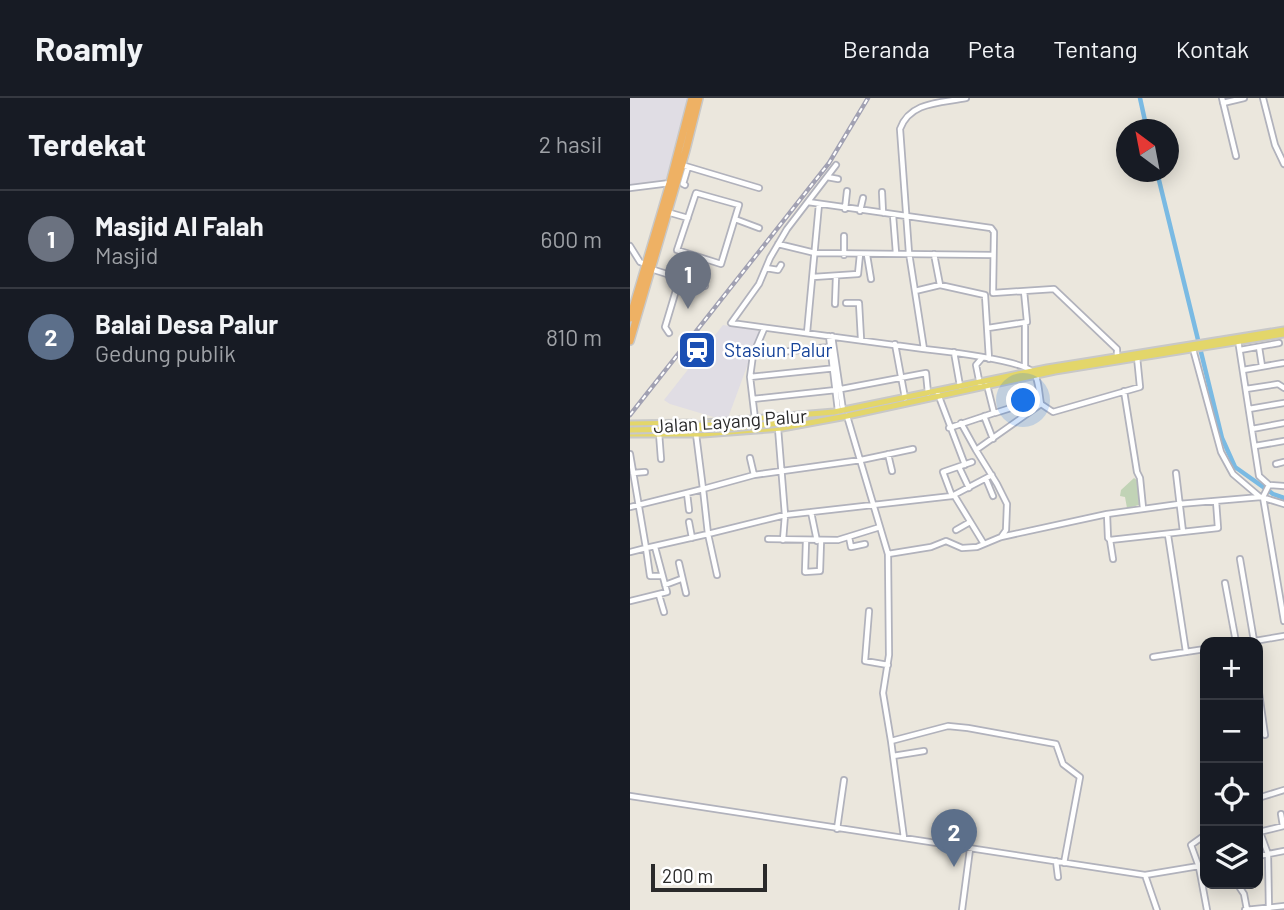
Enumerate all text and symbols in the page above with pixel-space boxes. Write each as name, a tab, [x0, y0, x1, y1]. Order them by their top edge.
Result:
text: Roamly	[35, 28, 143, 68]
text: Beranda	[843, 34, 930, 63]
text: Peta	[968, 34, 1015, 63]
text: Tentang	[1053, 34, 1138, 63]
text: Kontak	[1176, 34, 1249, 63]
north arrow	[1116, 119, 1179, 182]
text: Terdekat	[28, 126, 146, 162]
text: 2 hasil	[539, 130, 602, 158]
text: Masjid Al Falah	[95, 210, 264, 241]
text: 1	[47, 225, 55, 253]
text: 600 m	[541, 225, 602, 253]
text: Masjid	[95, 241, 158, 269]
pin: 1	[665, 251, 711, 309]
text: Balai Desa Palur	[95, 308, 278, 339]
text: 2	[45, 323, 57, 351]
text: 810 m	[546, 323, 602, 351]
station icon: Stasiun Palur	[676, 329, 718, 371]
place label: Stasiun Palur	[724, 338, 832, 361]
text: Gedung publik	[95, 339, 236, 367]
your location	[1006, 383, 1040, 417]
street label: Jalan Layang Palur	[652, 404, 808, 437]
map controls	[1200, 637, 1263, 889]
button: +	[1200, 637, 1263, 700]
button: −	[1200, 700, 1263, 763]
button: locate	[1200, 763, 1263, 826]
pin: 2	[931, 809, 977, 867]
button: layers	[1200, 826, 1263, 889]
scale bar	[651, 861, 766, 893]
text: 200 m	[662, 864, 713, 887]

